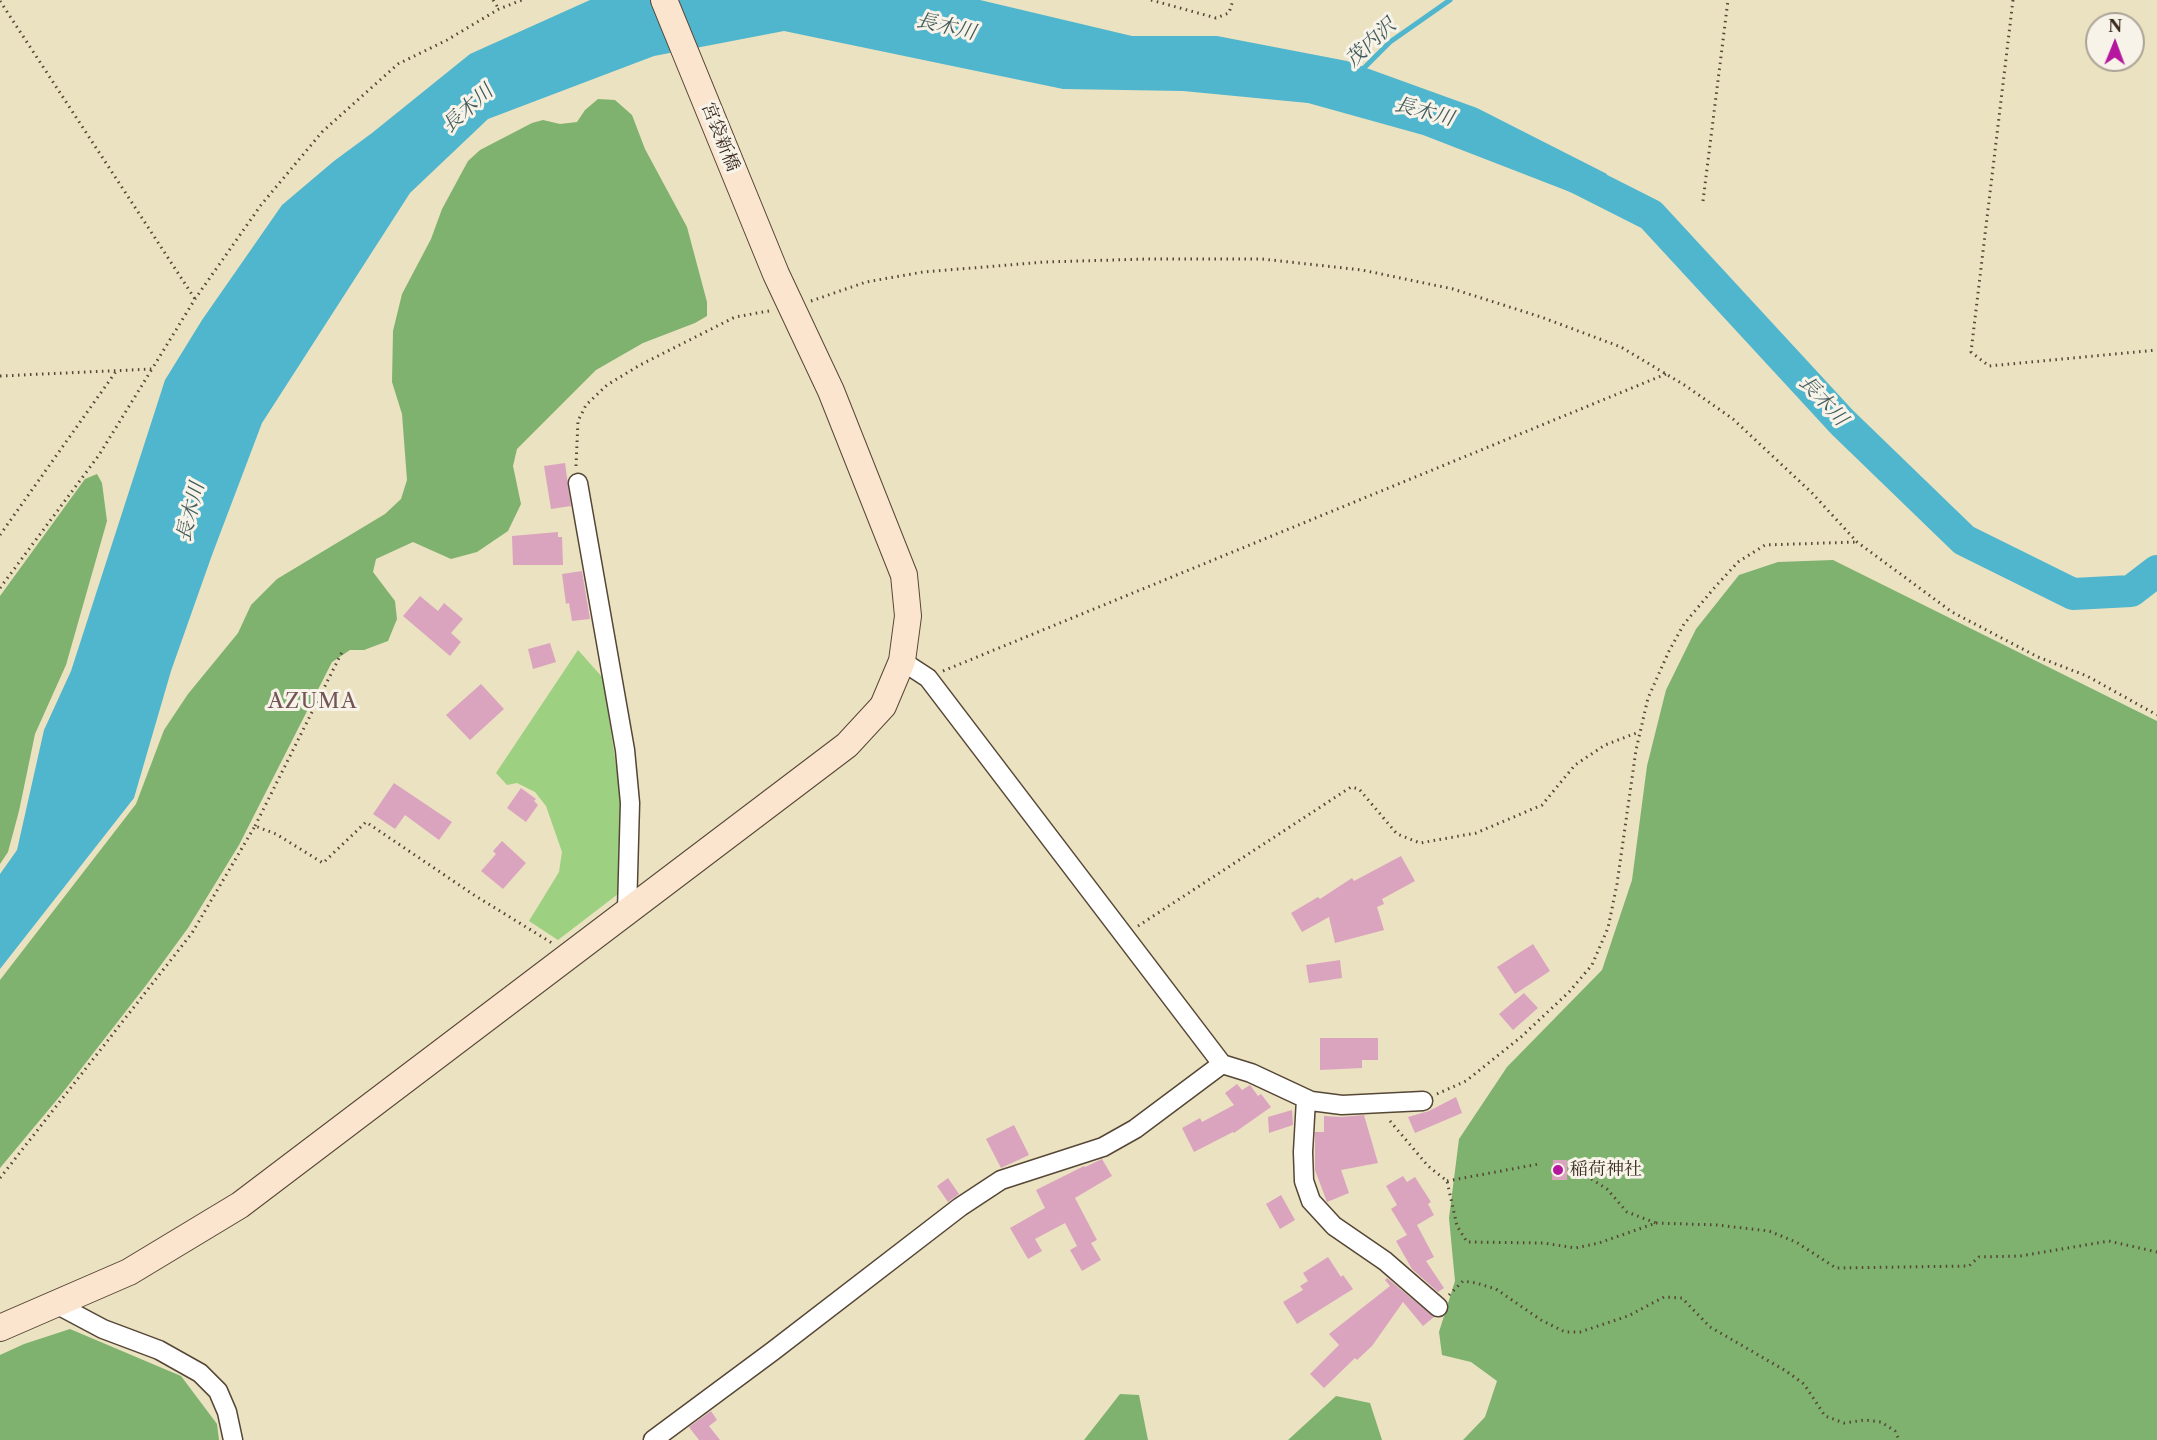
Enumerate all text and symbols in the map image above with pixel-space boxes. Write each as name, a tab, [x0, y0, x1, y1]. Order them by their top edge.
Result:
water label: 長木川	[914, 9, 978, 45]
north arrow	[2085, 12, 2145, 72]
water label: 茂内沢	[1341, 14, 1401, 72]
text: N	[2108, 16, 2122, 36]
water label: 長木川	[438, 80, 498, 138]
water label: 長木川	[1392, 93, 1456, 131]
street label: 宮袋新橋	[697, 100, 743, 174]
water label: 長木川	[1794, 371, 1852, 431]
water label: 長木川	[172, 480, 210, 544]
district label: AZUMA	[268, 689, 358, 715]
place label: 稲荷神社	[1570, 1159, 1642, 1181]
marker: 稲荷神社	[1551, 1163, 1565, 1177]

